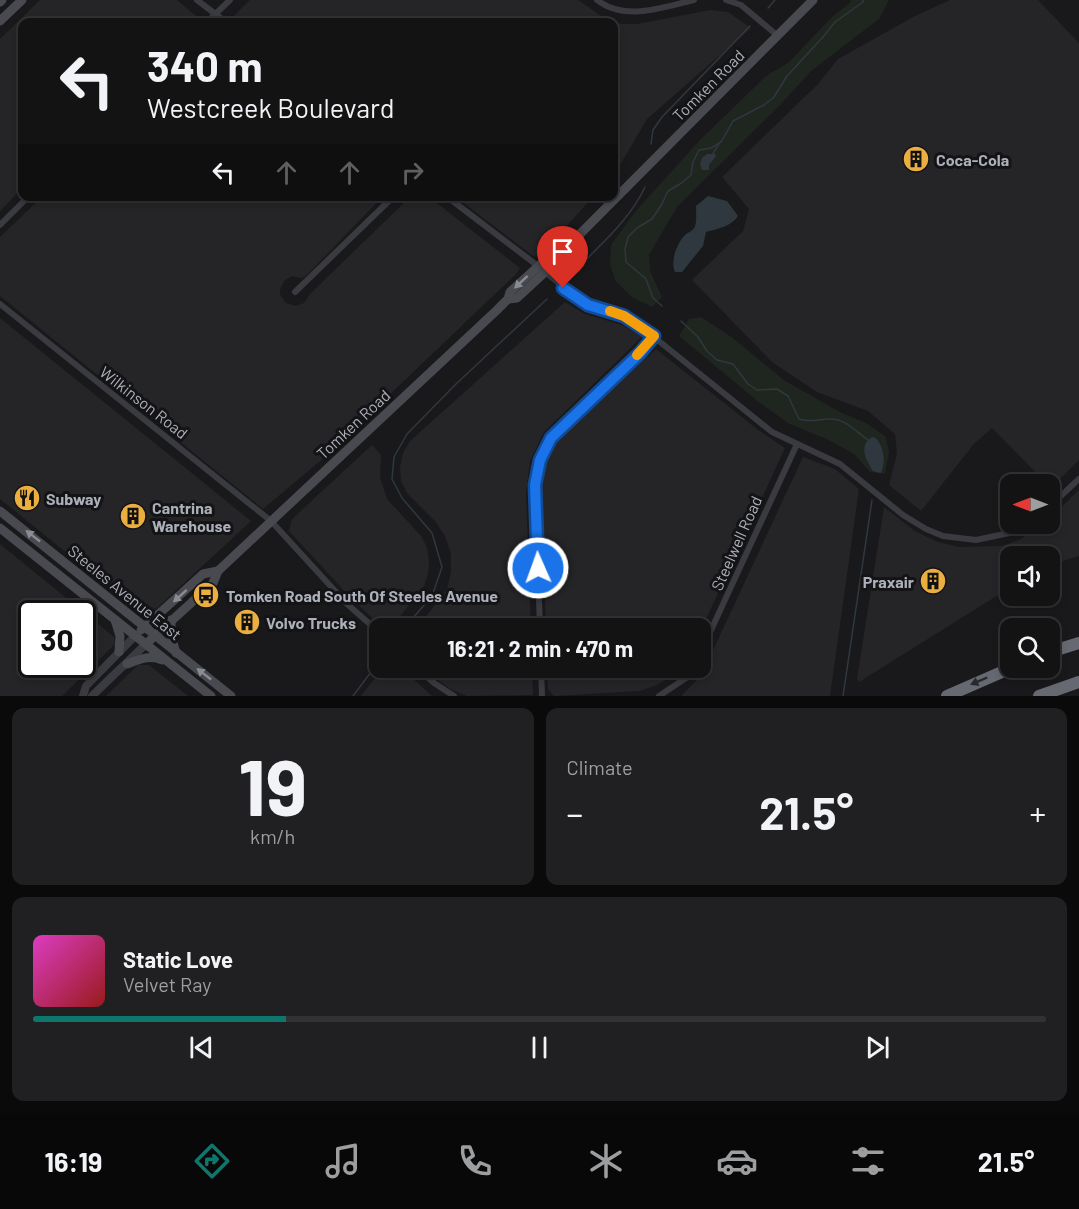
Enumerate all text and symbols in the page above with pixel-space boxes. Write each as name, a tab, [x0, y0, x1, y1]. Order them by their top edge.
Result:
text: 340 m	[147, 40, 263, 90]
icon: left	[48, 42, 126, 120]
street label: Tomken Road	[668, 45, 748, 125]
text: Westcreek Boulevard	[147, 91, 394, 123]
building icon: Coca-Cola	[901, 144, 931, 174]
place label: Coca-Cola	[936, 150, 1009, 169]
icon: left	[207, 156, 240, 189]
icon: ahead	[270, 156, 303, 189]
icon: ahead	[333, 156, 366, 189]
icon: right	[396, 156, 429, 189]
pin	[537, 226, 588, 288]
icon: arrive	[546, 235, 579, 268]
one-way arrow	[515, 274, 529, 288]
street label: Wilkinson Road	[96, 362, 192, 442]
street label: Tomken Road	[312, 385, 394, 463]
north arrow	[1000, 474, 1060, 534]
map controls	[1000, 474, 1060, 678]
restaurant icon: Subway	[12, 483, 42, 513]
place label: Subway	[46, 489, 101, 508]
street label: Steelwell Road	[707, 493, 765, 593]
place label: Cantrina Warehouse	[152, 498, 232, 535]
building icon: Cantrina Warehouse	[118, 501, 148, 531]
one-way arrow	[25, 531, 40, 543]
position arrow	[506, 536, 570, 600]
street label: Steeles Avenue East	[64, 540, 186, 644]
button: sound	[1000, 546, 1060, 606]
building icon: Praxair	[918, 566, 948, 596]
place label: Praxair	[863, 572, 914, 591]
bus stop icon: Tomken Road South Of Steeles Avenue	[191, 580, 221, 610]
place label: Tomken Road South Of Steeles Avenue	[226, 586, 498, 605]
one-way arrow	[172, 589, 187, 603]
speed limit sign: 30	[18, 600, 96, 678]
building icon: Volvo Trucks	[232, 607, 262, 637]
place label: Volvo Trucks	[266, 613, 356, 632]
button: search	[1000, 618, 1060, 678]
text: 16:21 · 2 min · 470 m	[447, 635, 633, 661]
one-way arrow	[196, 669, 211, 681]
one-way arrow	[970, 677, 987, 686]
text: 19	[238, 738, 307, 832]
text: Climate	[567, 755, 633, 779]
text: 21.5°	[759, 785, 853, 839]
text: −	[567, 793, 583, 833]
text: +	[1030, 793, 1046, 833]
text: km/h	[250, 824, 295, 848]
text: Static Love	[123, 946, 233, 972]
text: Velvet Ray	[123, 972, 212, 996]
icon: previous	[185, 1031, 218, 1064]
icon: pause	[523, 1031, 556, 1064]
icon: next	[861, 1031, 894, 1064]
icon: directions	[191, 1140, 233, 1182]
icon: music	[322, 1140, 364, 1182]
icon: phone	[454, 1140, 496, 1182]
icon: climate	[585, 1140, 627, 1182]
icon: car	[716, 1140, 758, 1182]
icon: filters	[847, 1140, 889, 1182]
text: 16:19	[45, 1145, 102, 1177]
text: 21.5°	[978, 1145, 1034, 1177]

